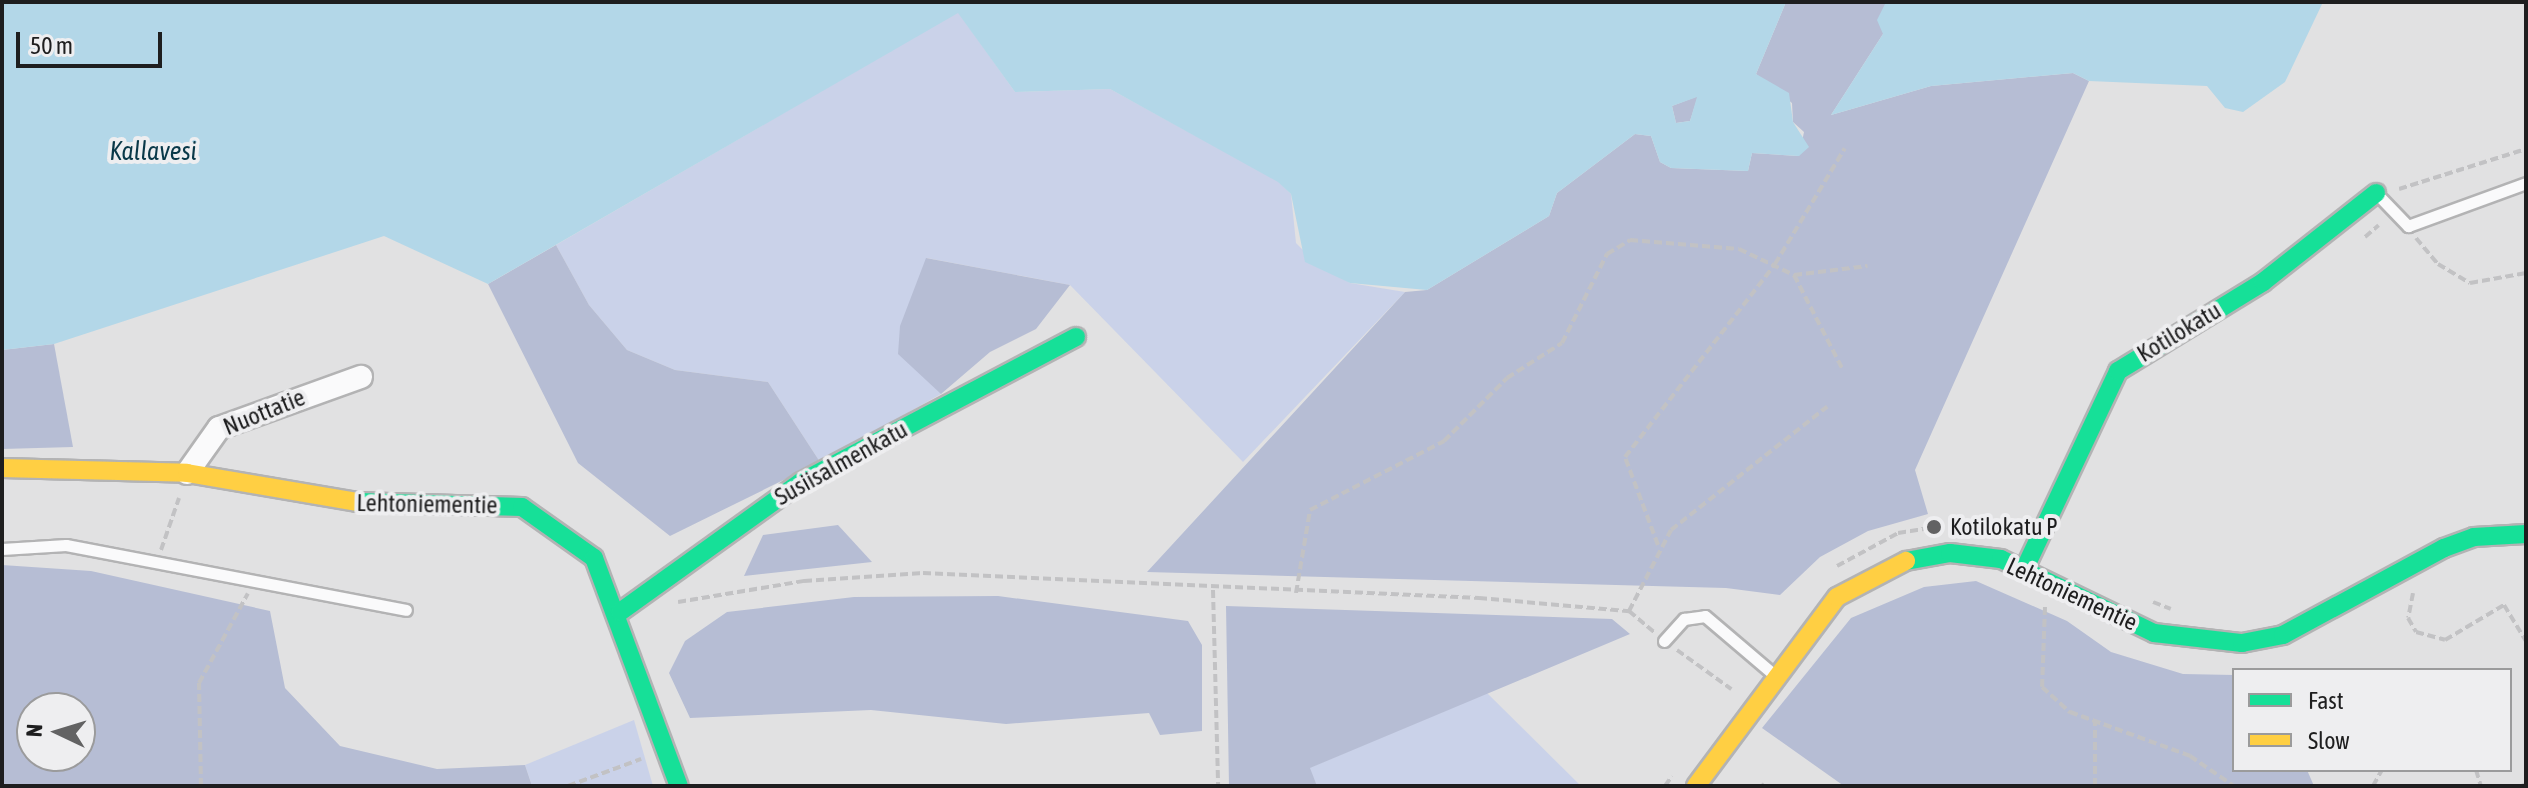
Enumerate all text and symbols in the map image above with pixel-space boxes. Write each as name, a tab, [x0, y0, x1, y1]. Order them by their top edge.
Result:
scale bar	[20, 16, 166, 66]
text: 50 m	[30, 32, 73, 59]
water label: Kallavesi	[109, 136, 197, 168]
street label: Kotilokatu	[2132, 296, 2226, 368]
street label: Nuottatie	[219, 383, 309, 441]
street label: Susiisalmenkatu	[770, 415, 912, 511]
street label: Lehtoniementie	[356, 488, 498, 520]
place label: Kotilokatu P	[1950, 513, 2058, 541]
marker: Kotilokatu P	[1925, 518, 1943, 536]
street label: Lehtoniementie	[2002, 551, 2142, 637]
legend	[2232, 668, 2512, 772]
text: Fast	[2308, 687, 2344, 714]
north arrow	[16, 692, 96, 772]
text: N	[21, 723, 47, 738]
text: Slow	[2308, 727, 2350, 754]

